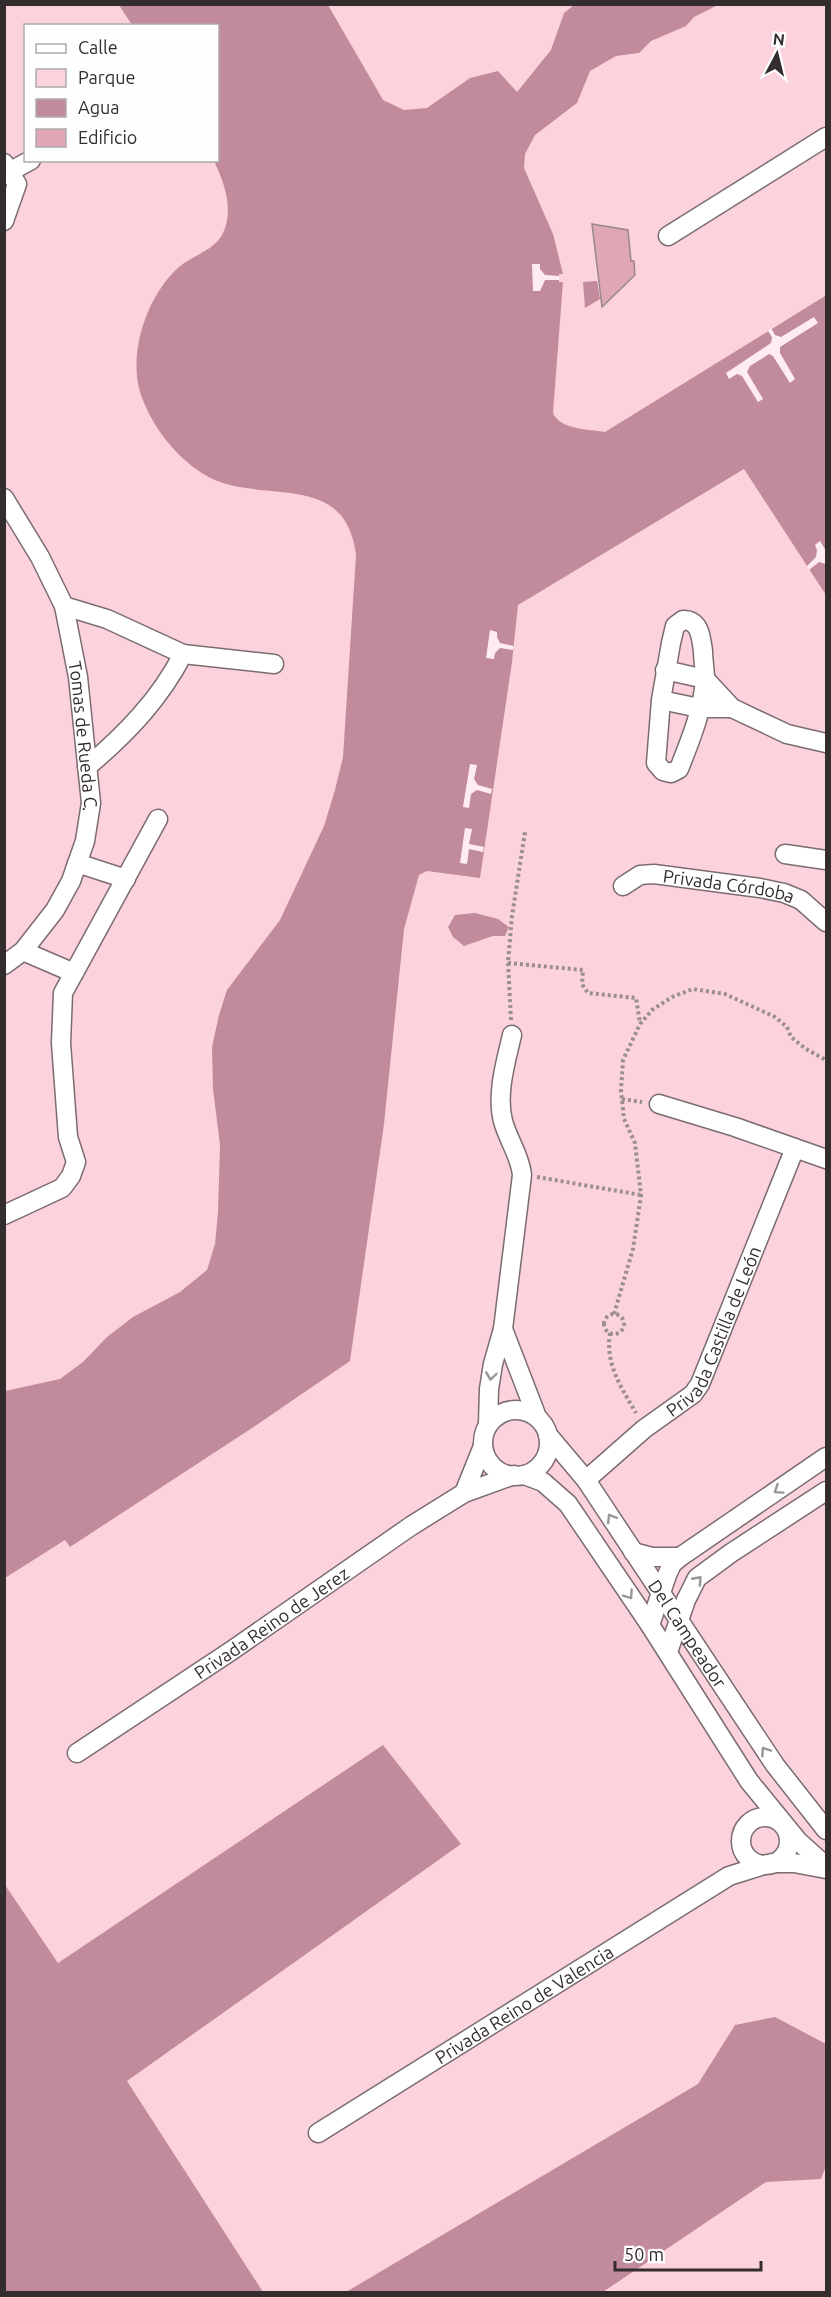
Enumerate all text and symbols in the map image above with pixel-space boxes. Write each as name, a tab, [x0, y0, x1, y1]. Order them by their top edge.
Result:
legend	[24, 24, 219, 162]
north arrow	[747, 24, 807, 84]
text: N	[772, 29, 786, 49]
text: Calle	[78, 37, 118, 57]
text: Parque	[78, 67, 135, 87]
text: Agua	[78, 97, 120, 117]
text: Edificio	[78, 127, 137, 147]
street label: Tomas de Rueda C.	[65, 659, 101, 814]
street label: Privada Córdoba	[662, 865, 798, 906]
street label: Privada Castilla de León	[662, 1243, 764, 1420]
one-way arrow	[485, 1371, 498, 1381]
one-way arrow	[774, 1483, 785, 1494]
one-way arrow	[607, 1514, 618, 1525]
street label: Privada Reino de Jerez	[190, 1563, 352, 1683]
street label: Del Campeador	[645, 1576, 731, 1691]
one-way arrow	[691, 1576, 702, 1586]
one-way arrow	[622, 1588, 633, 1599]
one-way arrow	[761, 1747, 772, 1758]
street label: Privada Reino de Valencia	[431, 1941, 617, 2067]
scale bar	[615, 2234, 760, 2272]
text: 50 m	[624, 2244, 664, 2264]

